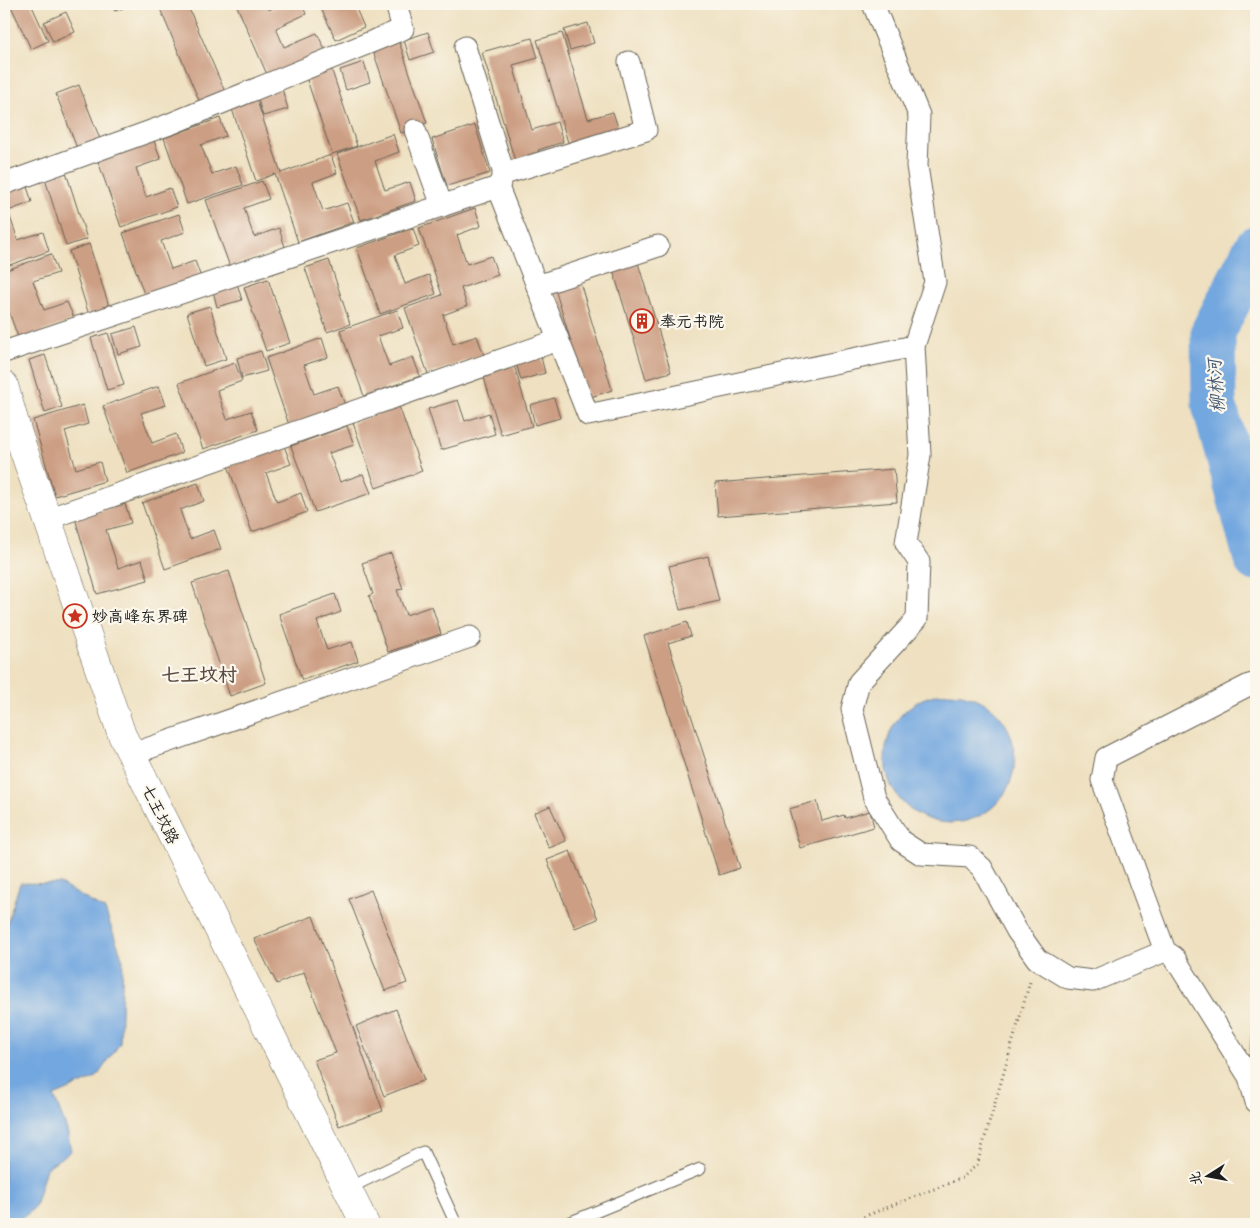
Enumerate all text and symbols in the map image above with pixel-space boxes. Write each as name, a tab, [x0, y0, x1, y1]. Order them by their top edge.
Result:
building icon: 奉元书院	[629, 308, 655, 334]
place label: 奉元书院	[660, 310, 724, 331]
water label: 柳林河	[1201, 355, 1229, 414]
place icon: 妙高峰东界碑	[62, 603, 88, 629]
place label: 妙高峰东界碑	[92, 605, 188, 626]
district label: 七王坟村	[161, 661, 237, 686]
street label: 七王坟路	[138, 780, 185, 847]
north arrow	[1182, 1150, 1232, 1200]
text: 北	[1184, 1170, 1205, 1187]

